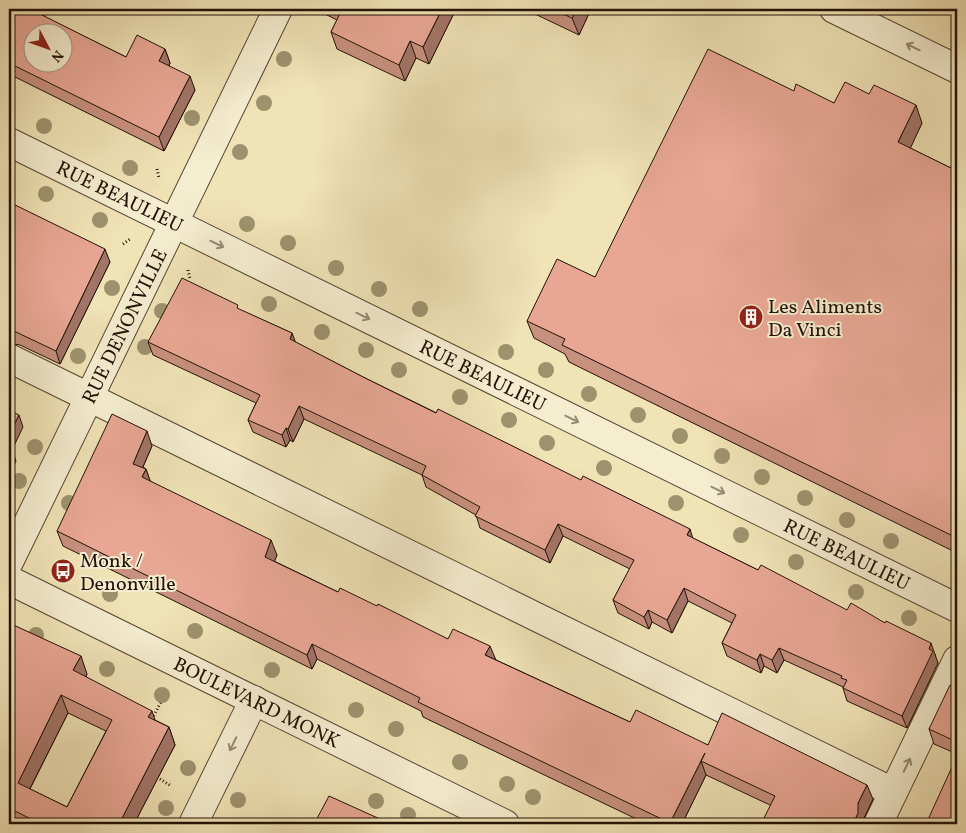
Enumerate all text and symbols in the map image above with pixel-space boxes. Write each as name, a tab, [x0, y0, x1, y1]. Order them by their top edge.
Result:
north arrow	[22, 22, 72, 72]
one-way arrow	[906, 42, 921, 52]
text: N	[46, 45, 67, 66]
street label: RUE BEAULIEU	[51, 155, 187, 241]
one-way arrow	[209, 240, 224, 249]
street label: RUE DENONVILLE	[76, 245, 175, 409]
place label: Les Aliments Da Vinci	[768, 294, 882, 345]
building icon: Les Aliments Da Vinci	[738, 304, 764, 330]
one-way arrow	[355, 312, 370, 321]
street label: RUE BEAULIEU	[414, 334, 550, 420]
one-way arrow	[564, 414, 579, 424]
one-way arrow	[710, 485, 725, 495]
street label: RUE BEAULIEU	[778, 513, 914, 599]
place label: Monk / Denonville	[80, 548, 176, 599]
bus stop icon: Monk / Denonville	[50, 558, 76, 584]
street label: BOULEVARD MONK	[168, 651, 345, 757]
one-way arrow	[228, 736, 237, 751]
one-way arrow	[902, 757, 912, 772]

